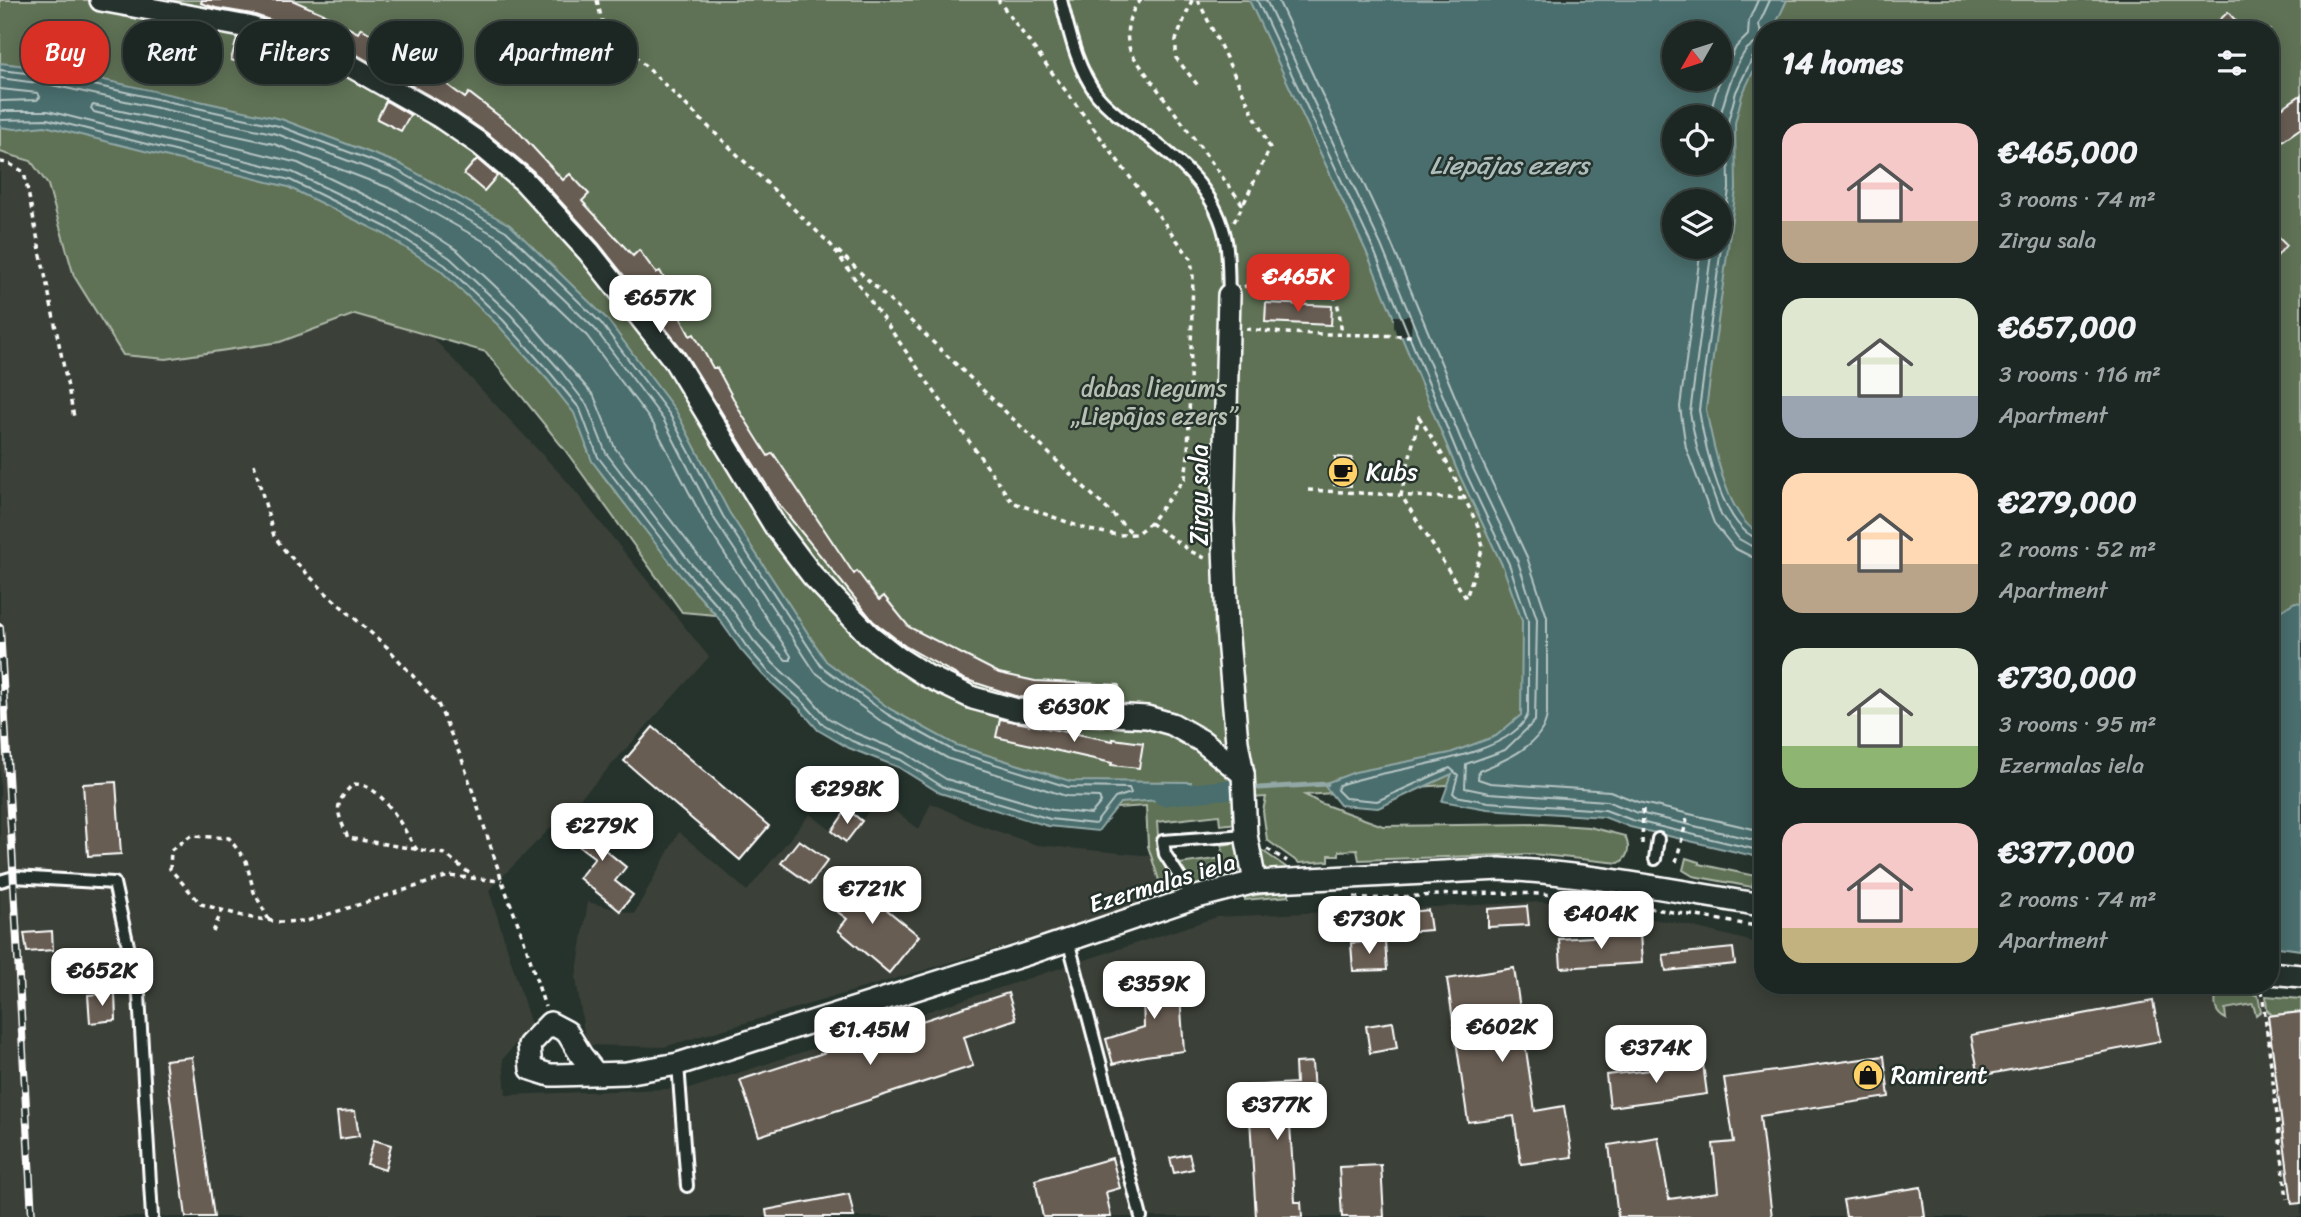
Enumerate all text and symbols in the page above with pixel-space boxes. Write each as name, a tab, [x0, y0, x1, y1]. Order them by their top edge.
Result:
chip: Buy	[21, 21, 109, 84]
chip: Rent	[123, 21, 222, 84]
chip: Filters	[236, 21, 354, 84]
chip: New	[368, 21, 462, 84]
chip: Apartment	[476, 21, 637, 84]
north arrow	[1662, 21, 1732, 91]
map controls	[1662, 21, 1732, 259]
text: 14 homes	[1782, 36, 1903, 90]
icon: filters	[2213, 44, 2251, 82]
button: locate	[1662, 105, 1732, 175]
text: €465,000	[1999, 125, 2138, 179]
water label: Liepājas ezers	[1430, 142, 1592, 188]
icon: home	[1838, 151, 1922, 235]
text: 3 rooms · 74 m²	[1999, 179, 2156, 220]
button: layers	[1662, 189, 1732, 259]
text: Zirgu sala	[1999, 220, 2096, 261]
pin: €465K	[1249, 254, 1347, 314]
text: €465K	[1263, 256, 1333, 297]
pin: €657K	[611, 276, 709, 335]
text: €657K	[625, 277, 695, 318]
text: €657,000	[1999, 300, 2136, 354]
icon: home	[1838, 326, 1922, 410]
text: 3 rooms · 116 m²	[1999, 354, 2161, 395]
park label: dabas liegums „Liepājas ezers”	[1070, 367, 1239, 437]
text: Apartment	[1999, 395, 2108, 436]
street label: Zirgu sala	[1178, 444, 1220, 546]
place label: Kubs	[1366, 451, 1418, 493]
cafe icon: Kubs	[1326, 455, 1360, 489]
text: €279,000	[1999, 475, 2137, 529]
icon: home	[1838, 501, 1922, 585]
text: 2 rooms · 52 m²	[1999, 529, 2156, 570]
text: Apartment	[1999, 570, 2108, 611]
text: €730,000	[1999, 650, 2136, 704]
icon: home	[1838, 676, 1922, 760]
pin: €630K	[1025, 684, 1123, 744]
text: €630K	[1039, 686, 1109, 727]
text: 3 rooms · 95 m²	[1999, 704, 2156, 745]
text: Ezermalas iela	[1999, 745, 2144, 786]
pin: €298K	[798, 766, 896, 826]
text: €298K	[812, 768, 882, 809]
pin: €279K	[553, 804, 651, 863]
text: €279K	[567, 805, 637, 846]
text: €377,000	[1999, 825, 2135, 879]
street label: Ezermalas iela	[1083, 841, 1241, 925]
icon: home	[1838, 851, 1922, 935]
pin: €721K	[823, 866, 921, 926]
text: €721K	[839, 868, 905, 909]
text: 2 rooms · 74 m²	[1999, 879, 2156, 920]
pin: €404K	[1552, 892, 1650, 951]
text: €404K	[1565, 893, 1637, 934]
pin: €730K	[1320, 897, 1418, 956]
text: €730K	[1334, 898, 1404, 939]
text: Apartment	[1999, 920, 2108, 961]
pin: €652K	[53, 948, 151, 1008]
text: €652K	[67, 950, 137, 991]
pin: €359K	[1105, 962, 1203, 1021]
text: €359K	[1119, 963, 1189, 1004]
pin: €602K	[1453, 1004, 1551, 1064]
text: €602K	[1467, 1006, 1537, 1047]
pin: €1.45M	[813, 1007, 927, 1067]
text: €1.45M	[830, 1009, 910, 1050]
pin: €374K	[1607, 1026, 1705, 1085]
text: €374K	[1621, 1027, 1691, 1068]
place label: Ramirent	[1891, 1054, 1988, 1096]
shop icon: Ramirent	[1851, 1058, 1885, 1092]
pin: €377K	[1228, 1082, 1326, 1142]
text: €377K	[1243, 1084, 1311, 1125]

